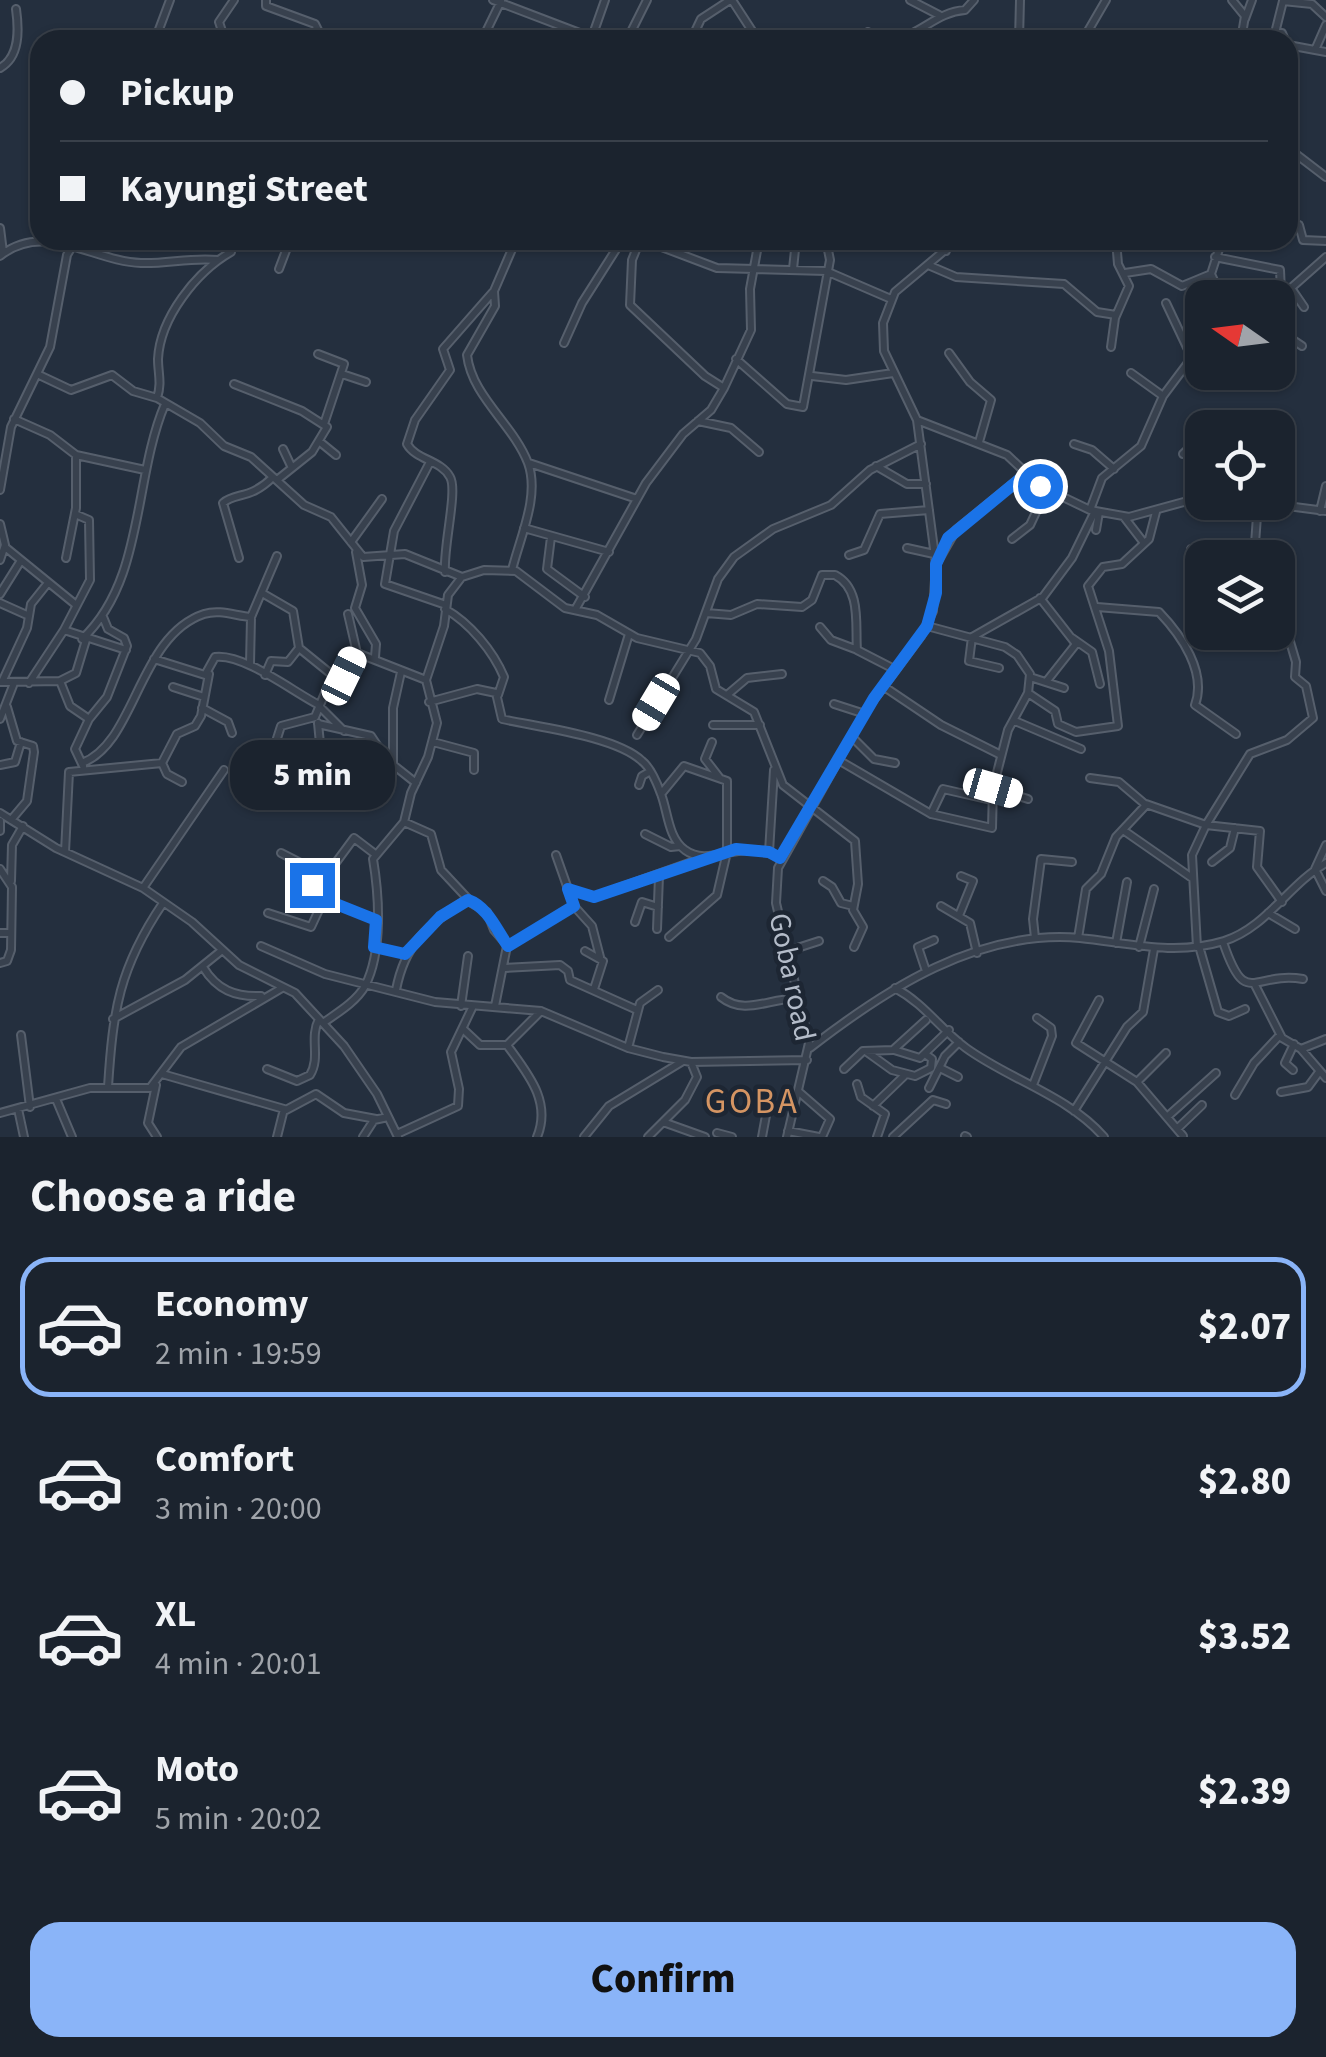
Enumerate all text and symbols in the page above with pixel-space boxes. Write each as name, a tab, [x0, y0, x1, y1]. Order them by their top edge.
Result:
text: Pickup	[120, 66, 234, 120]
text: Kayungi Street	[120, 162, 368, 216]
north arrow	[1185, 280, 1295, 390]
map controls	[1185, 280, 1295, 650]
button: locate	[1185, 410, 1295, 520]
route start	[1018, 464, 1063, 509]
button: layers	[1185, 540, 1295, 650]
car	[317, 642, 371, 710]
car	[628, 669, 684, 735]
callout: 5 min	[230, 740, 394, 810]
text: 5 min	[273, 752, 352, 798]
car	[960, 765, 1026, 811]
route end	[290, 863, 335, 908]
street label: Goba road	[757, 909, 827, 1045]
district label: GOBA	[705, 1077, 799, 1127]
text: Choose a ride	[30, 1165, 296, 1229]
text: Economy	[155, 1277, 308, 1331]
icon: car	[35, 1282, 125, 1372]
text: $2.07	[1198, 1300, 1291, 1354]
text: 2 min · 19:59	[155, 1331, 322, 1377]
text: Comfort	[155, 1432, 294, 1486]
icon: car	[35, 1437, 125, 1527]
text: $2.80	[1198, 1455, 1291, 1509]
text: 3 min · 20:00	[155, 1486, 322, 1532]
text: XL	[155, 1587, 196, 1641]
icon: car	[35, 1592, 125, 1682]
text: $3.52	[1198, 1610, 1291, 1664]
text: 4 min · 20:01	[155, 1641, 322, 1687]
text: Moto	[155, 1742, 239, 1796]
icon: car	[35, 1747, 125, 1837]
text: $2.39	[1198, 1765, 1291, 1819]
text: 5 min · 20:02	[155, 1796, 322, 1842]
button: Confirm	[30, 1922, 1296, 2037]

